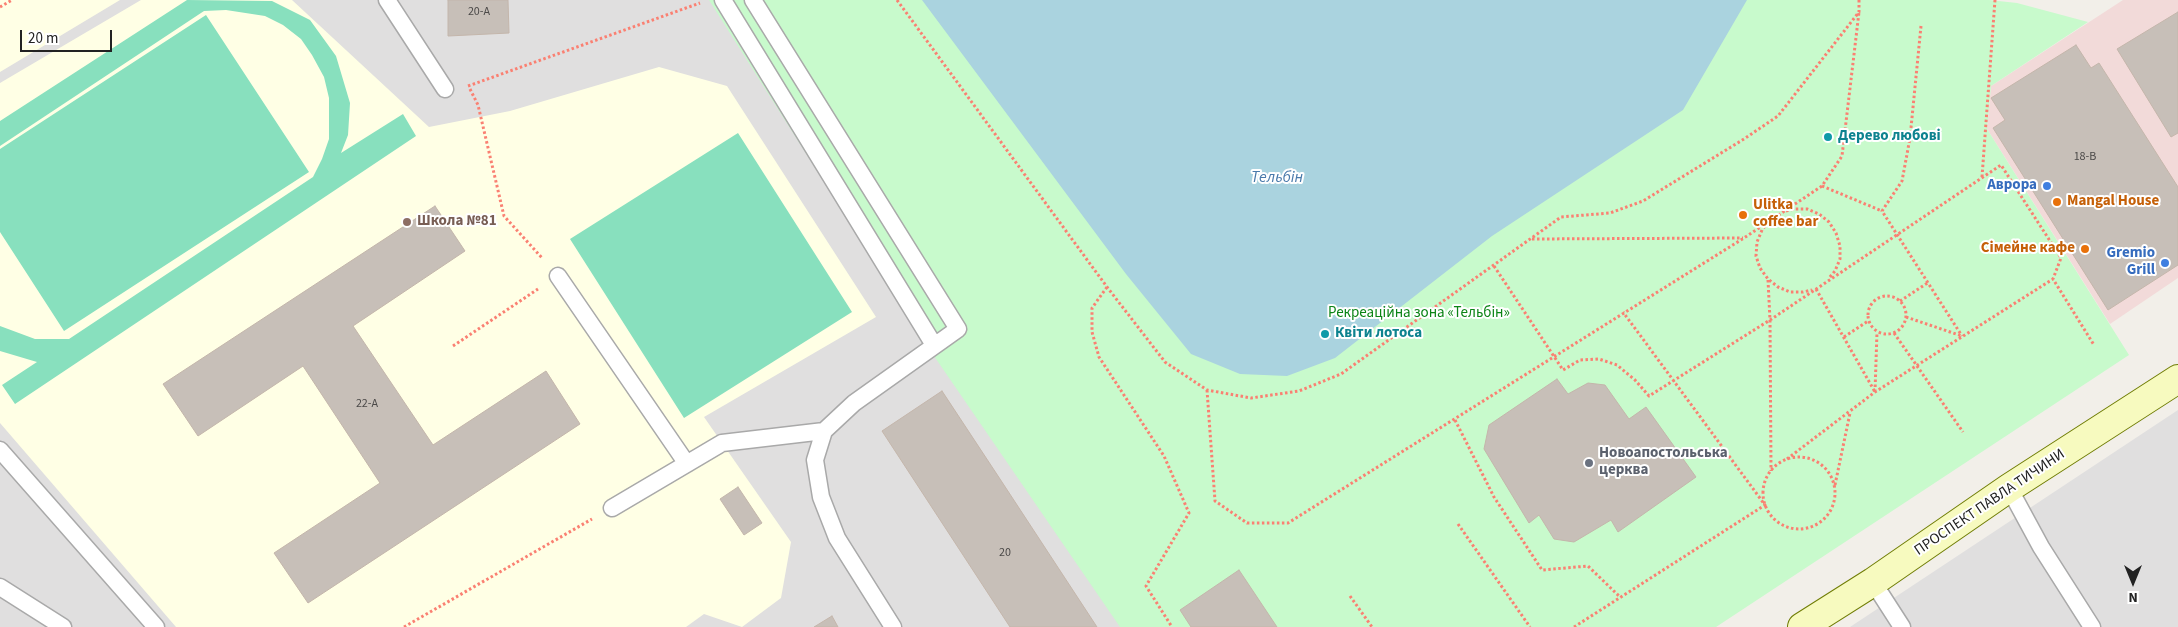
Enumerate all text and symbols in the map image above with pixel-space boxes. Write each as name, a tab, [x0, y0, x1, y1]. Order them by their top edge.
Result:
house number: 20-А	[468, 5, 490, 19]
scale bar	[22, 20, 115, 52]
text: 20 m	[28, 28, 58, 49]
place label: Дерево любові	[1838, 128, 1941, 146]
marker: Дерево любові	[1822, 131, 1834, 143]
house number: 18-В	[2074, 150, 2096, 164]
water label: Тельбін	[1251, 168, 1303, 188]
place label: Аврора	[1987, 177, 2037, 195]
marker: Аврора	[2041, 180, 2053, 192]
place label: Mangal House	[2067, 193, 2159, 211]
marker: Mangal House	[2051, 196, 2063, 208]
place label: Ulitka coffee bar	[1753, 197, 1818, 232]
marker: Ulitka coffee bar	[1737, 209, 1749, 221]
place label: Школа №81	[417, 213, 497, 231]
marker: Школа №81	[401, 216, 413, 228]
place label: Сімейне кафе	[1981, 240, 2075, 258]
marker: Сімейне кафе	[2079, 243, 2091, 255]
place label: Gremio Grill	[2107, 245, 2155, 280]
marker: Gremio Grill	[2159, 257, 2171, 269]
park label: Рекреаційна зона «Тельбін»	[1328, 305, 1510, 323]
place label: Квіти лотоса	[1335, 325, 1422, 343]
marker: Квіти лотоса	[1319, 328, 1331, 340]
house number: 22-А	[356, 397, 378, 411]
place label: Новоапостольська церква	[1599, 445, 1728, 480]
street label: ПРОСПЕКТ ПАВЛА ТИЧИНИ	[1911, 446, 2069, 560]
marker: Новоапостольська церква	[1583, 457, 1595, 469]
house number: 20	[999, 546, 1011, 560]
north arrow	[2108, 557, 2158, 607]
text: N	[2128, 587, 2138, 607]

